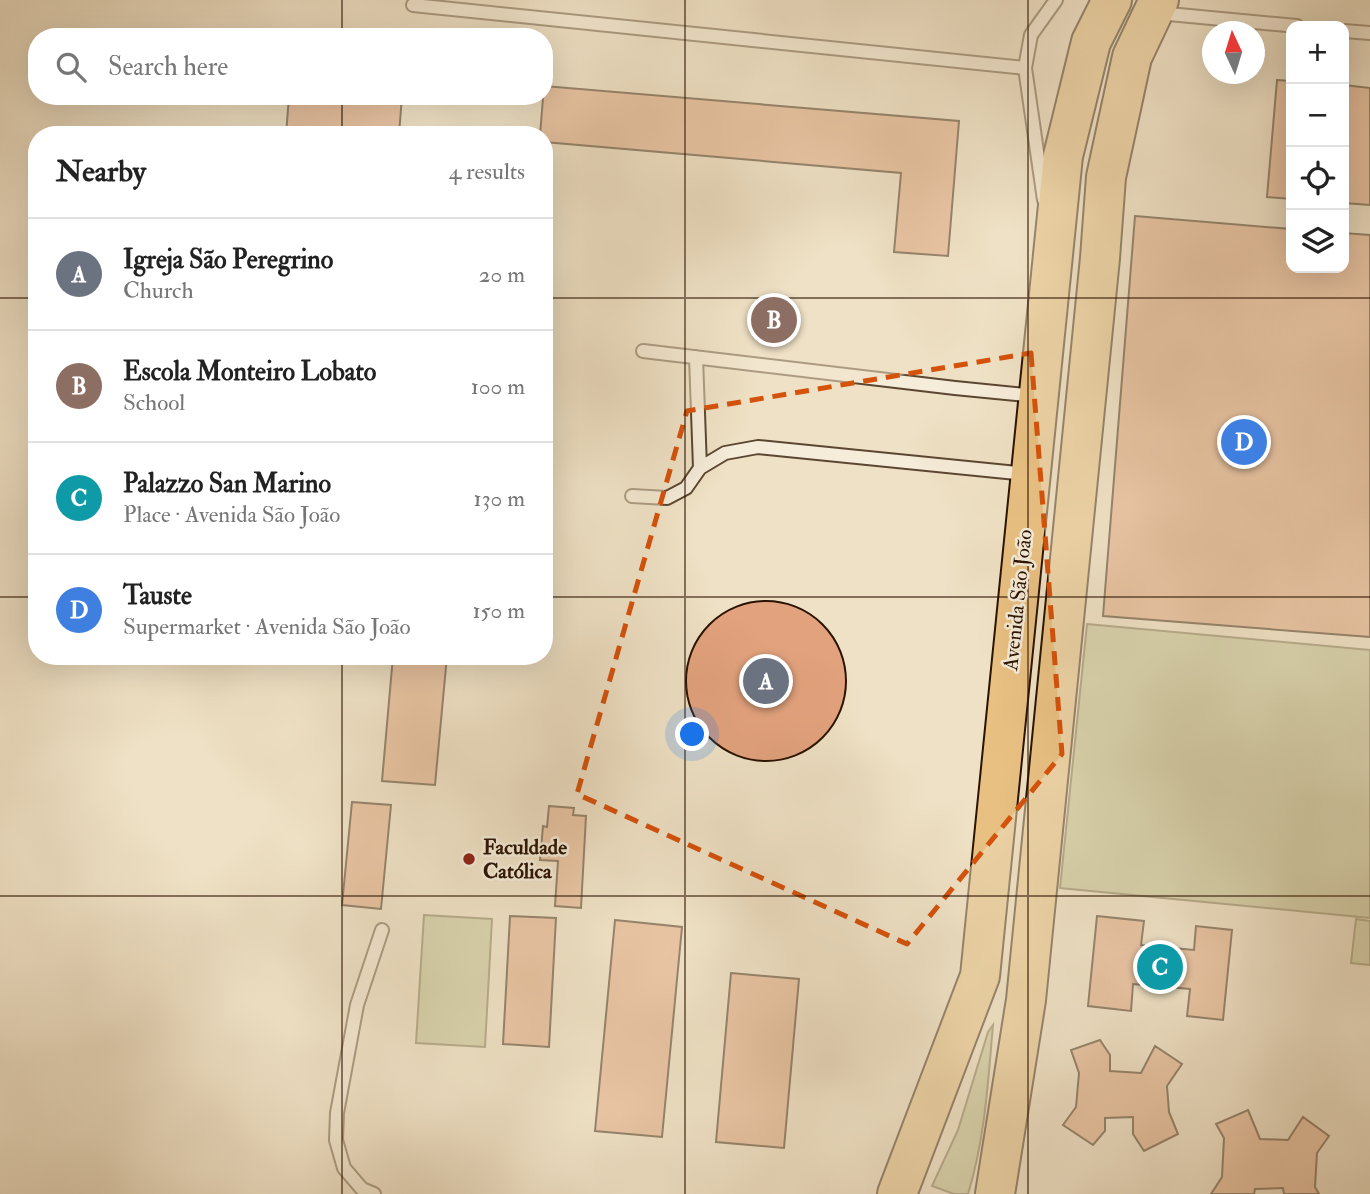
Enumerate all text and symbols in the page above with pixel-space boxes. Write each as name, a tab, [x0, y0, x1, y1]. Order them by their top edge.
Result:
north arrow	[1202, 21, 1265, 84]
map controls	[1286, 21, 1349, 273]
button: +	[1286, 21, 1349, 84]
search box	[28, 28, 553, 105]
icon: search	[52, 48, 90, 86]
text: Search here	[108, 51, 228, 83]
button: −	[1286, 84, 1349, 147]
button: locate	[1286, 147, 1349, 210]
text: Nearby	[56, 153, 146, 190]
text: 4 results	[449, 157, 525, 186]
button: layers	[1286, 210, 1349, 273]
text: Igreja São Peregrino	[123, 244, 333, 276]
text: A	[72, 260, 86, 289]
text: 20 m	[479, 260, 525, 289]
text: Church	[123, 276, 193, 305]
pin: B	[751, 294, 797, 346]
text: Escola Monteiro Lobato	[123, 356, 376, 388]
text: B	[71, 372, 87, 401]
text: 100 m	[471, 372, 525, 401]
text: School	[123, 388, 185, 417]
pin: D	[1221, 416, 1267, 468]
text: Palazzo San Marino	[123, 468, 331, 500]
text: C	[71, 484, 87, 513]
text: 130 m	[473, 484, 525, 513]
text: Place · Avenida São João	[123, 500, 340, 529]
street label: Avenida São João	[997, 528, 1039, 673]
text: Tauste	[123, 580, 192, 612]
text: D	[70, 596, 88, 625]
text: 150 m	[472, 596, 525, 625]
text: Supermarket · Avenida São João	[123, 612, 411, 641]
pin: A	[743, 655, 789, 707]
your location	[675, 717, 709, 751]
place label: Faculdade Católica	[483, 834, 567, 885]
marker: Faculdade Católica	[461, 851, 477, 867]
pin: C	[1137, 941, 1183, 993]

